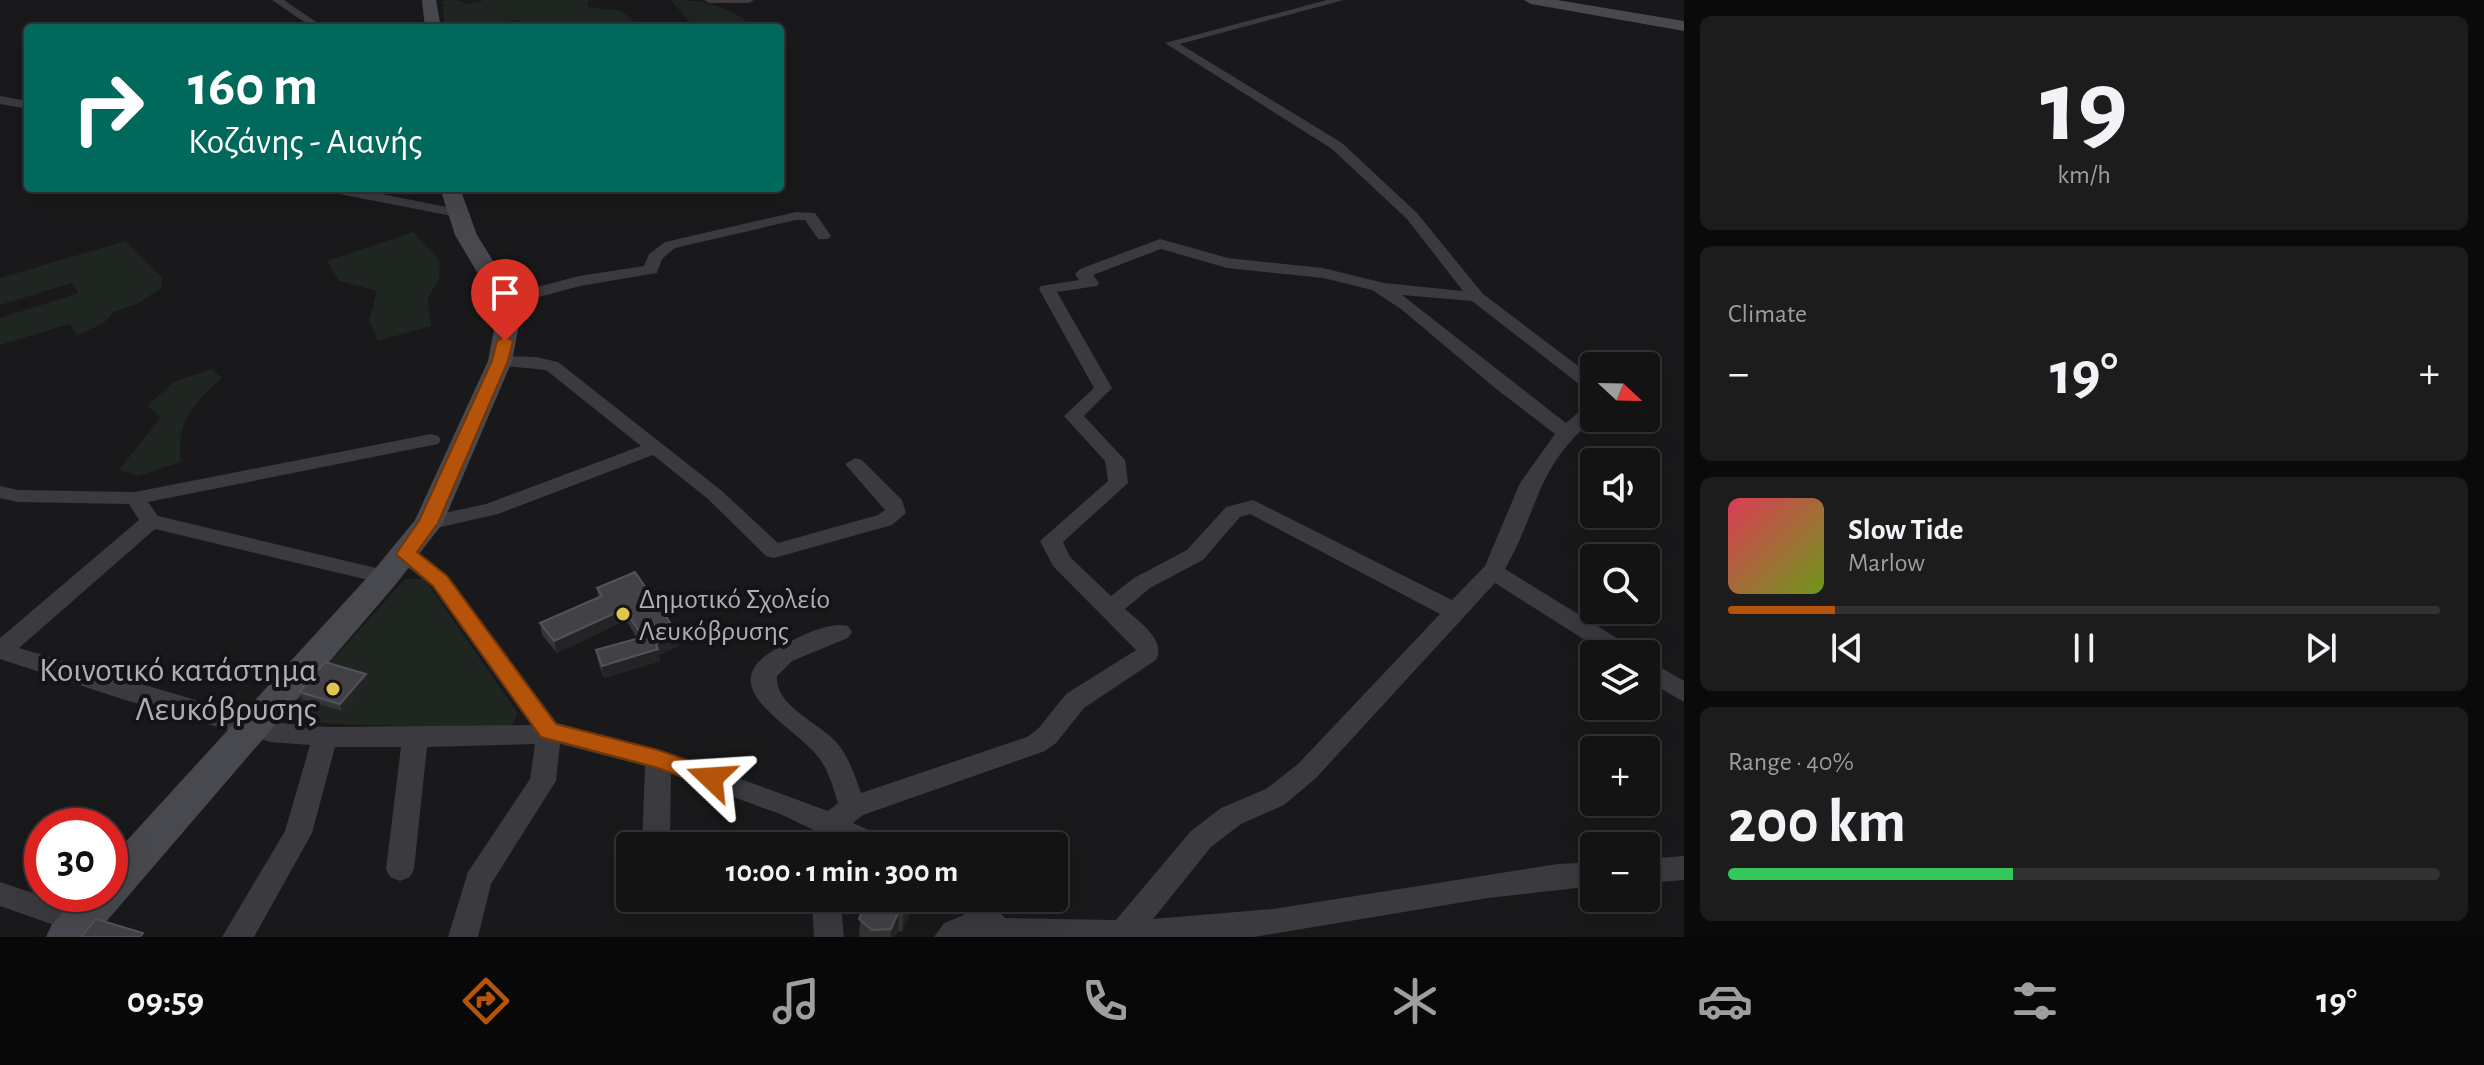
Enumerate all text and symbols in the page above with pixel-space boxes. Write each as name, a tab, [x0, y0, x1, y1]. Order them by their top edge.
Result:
icon: right	[56, 56, 160, 160]
text: 19	[2040, 56, 2128, 160]
text: 160 m	[188, 59, 318, 115]
text: Κοζάνης - Αιανής	[188, 124, 422, 160]
text: km/h	[2057, 162, 2111, 188]
pin	[471, 259, 539, 341]
icon: arrive	[483, 271, 527, 315]
text: Climate	[1728, 301, 1807, 327]
text: 19°	[2050, 345, 2118, 405]
north arrow	[1580, 352, 1660, 432]
map controls	[1580, 352, 1660, 912]
text: −	[1728, 352, 1749, 396]
text: +	[2419, 352, 2440, 396]
button: sound	[1580, 448, 1660, 528]
text: Slow Tide	[1848, 515, 1963, 545]
button: search	[1580, 544, 1660, 624]
text: Marlow	[1848, 550, 1925, 576]
place label: Δημοτικό Σχολείο Λευκόβρυσης	[639, 586, 830, 646]
marker: Δημοτικό Σχολείο Λευκόβρυσης	[614, 605, 632, 623]
icon: previous	[1825, 626, 1869, 670]
icon: pause	[2062, 626, 2106, 670]
icon: next	[2299, 626, 2343, 670]
button: layers	[1580, 640, 1660, 720]
place label: Κοινοτικό κατάστημα Λευκόβρυσης	[39, 654, 317, 727]
marker: Κοινοτικό κατάστημα Λευκόβρυσης	[324, 680, 342, 698]
position arrow	[669, 736, 753, 820]
button: +	[1580, 736, 1660, 816]
text: Range · 40%	[1728, 749, 1854, 775]
text: 200 km	[1728, 793, 1906, 853]
speed limit sign: 30	[24, 808, 128, 912]
button: −	[1580, 832, 1660, 912]
text: 10:00 · 1 min · 300 m	[726, 857, 958, 887]
icon: directions	[458, 973, 514, 1029]
icon: music	[768, 973, 824, 1029]
icon: phone	[1077, 973, 1133, 1029]
icon: climate	[1387, 973, 1443, 1029]
icon: car	[1697, 973, 1753, 1029]
icon: filters	[2007, 973, 2063, 1029]
text: 09:59	[127, 983, 204, 1019]
text: 19°	[2316, 983, 2357, 1019]

